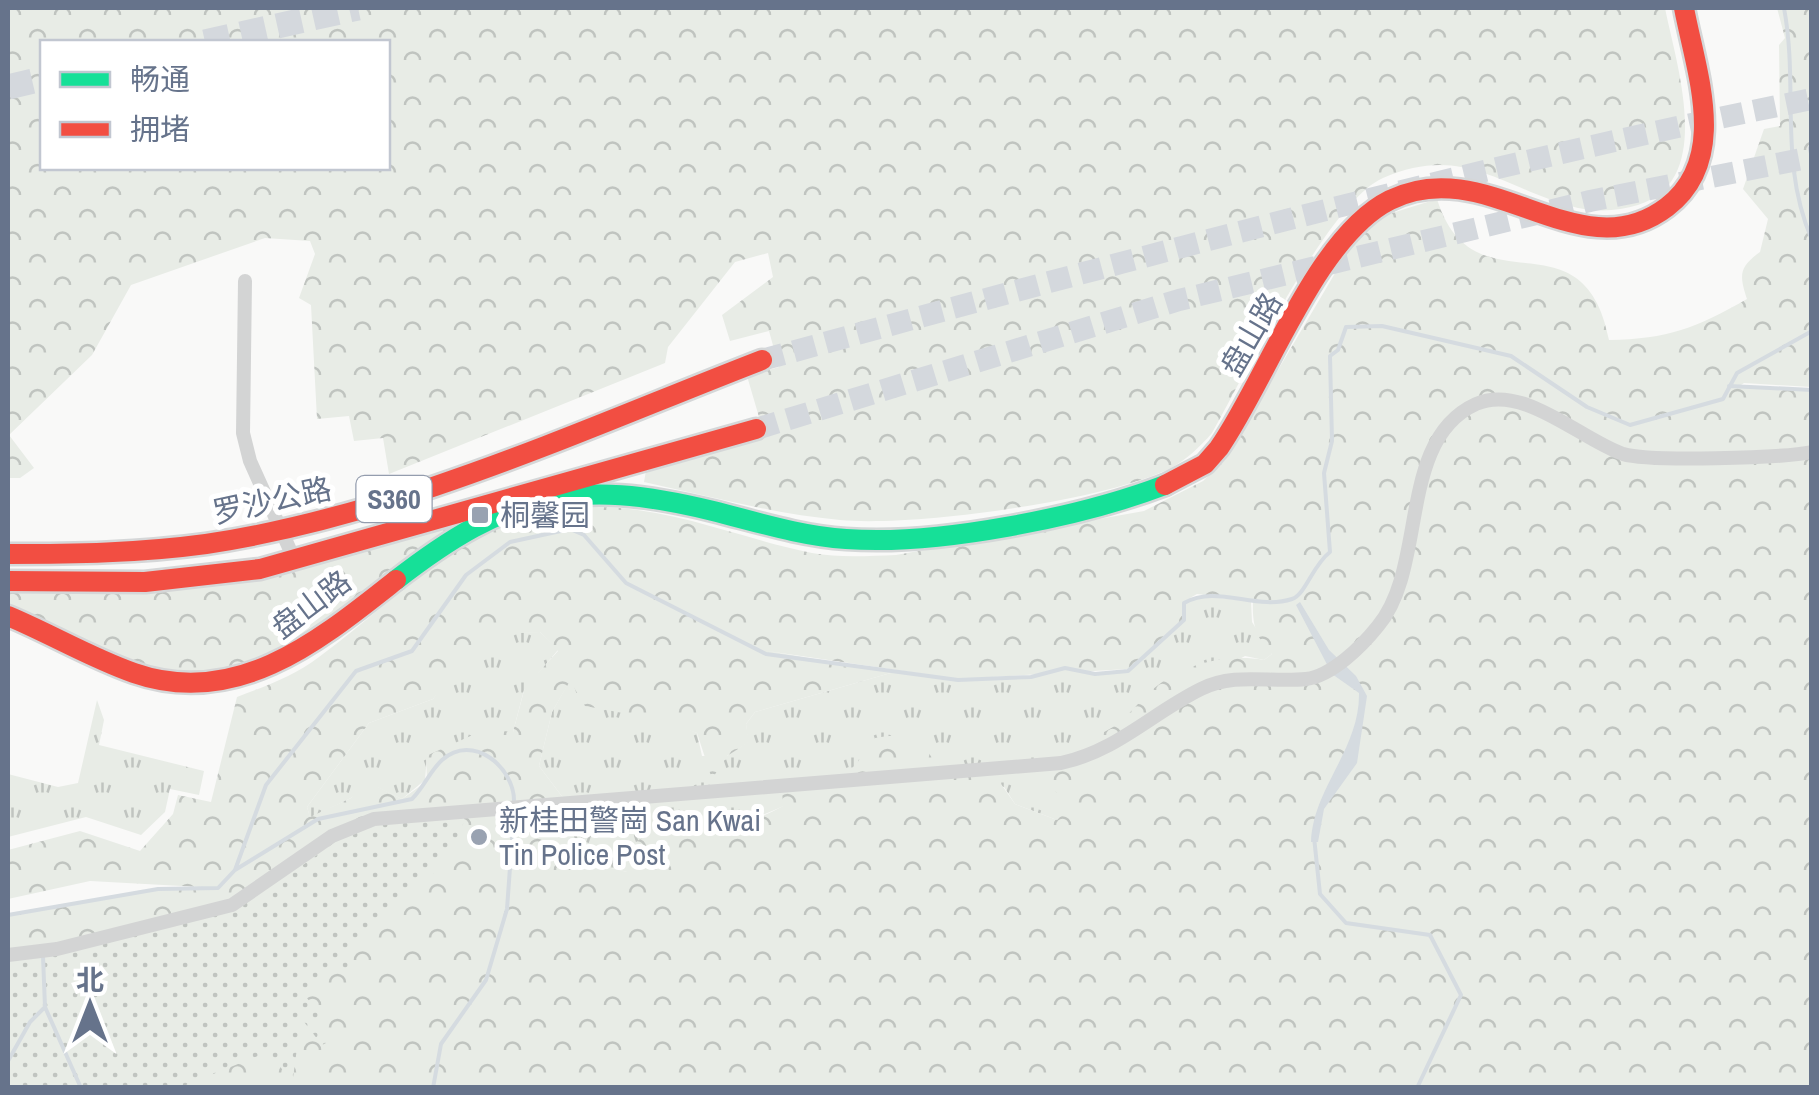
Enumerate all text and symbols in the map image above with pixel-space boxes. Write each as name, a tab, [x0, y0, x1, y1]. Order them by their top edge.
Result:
legend	[40, 40, 390, 170]
text: 畅通	[130, 59, 190, 99]
text: 拥堵	[130, 109, 190, 149]
street label: 盘山路	[1211, 285, 1291, 383]
street label: 罗沙公路	[209, 468, 335, 532]
road number: S360	[356, 476, 432, 522]
place label: 桐馨园	[500, 495, 590, 535]
marker: 桐馨园	[469, 504, 491, 526]
street label: 盘山路	[263, 561, 359, 647]
place label: 新桂田警崗 San Kwai Tin Police Post	[499, 800, 761, 874]
marker: 新桂田警崗 San Kwai Tin Police Post	[468, 826, 490, 848]
north arrow	[40, 955, 140, 1055]
text: 北	[76, 961, 104, 999]

